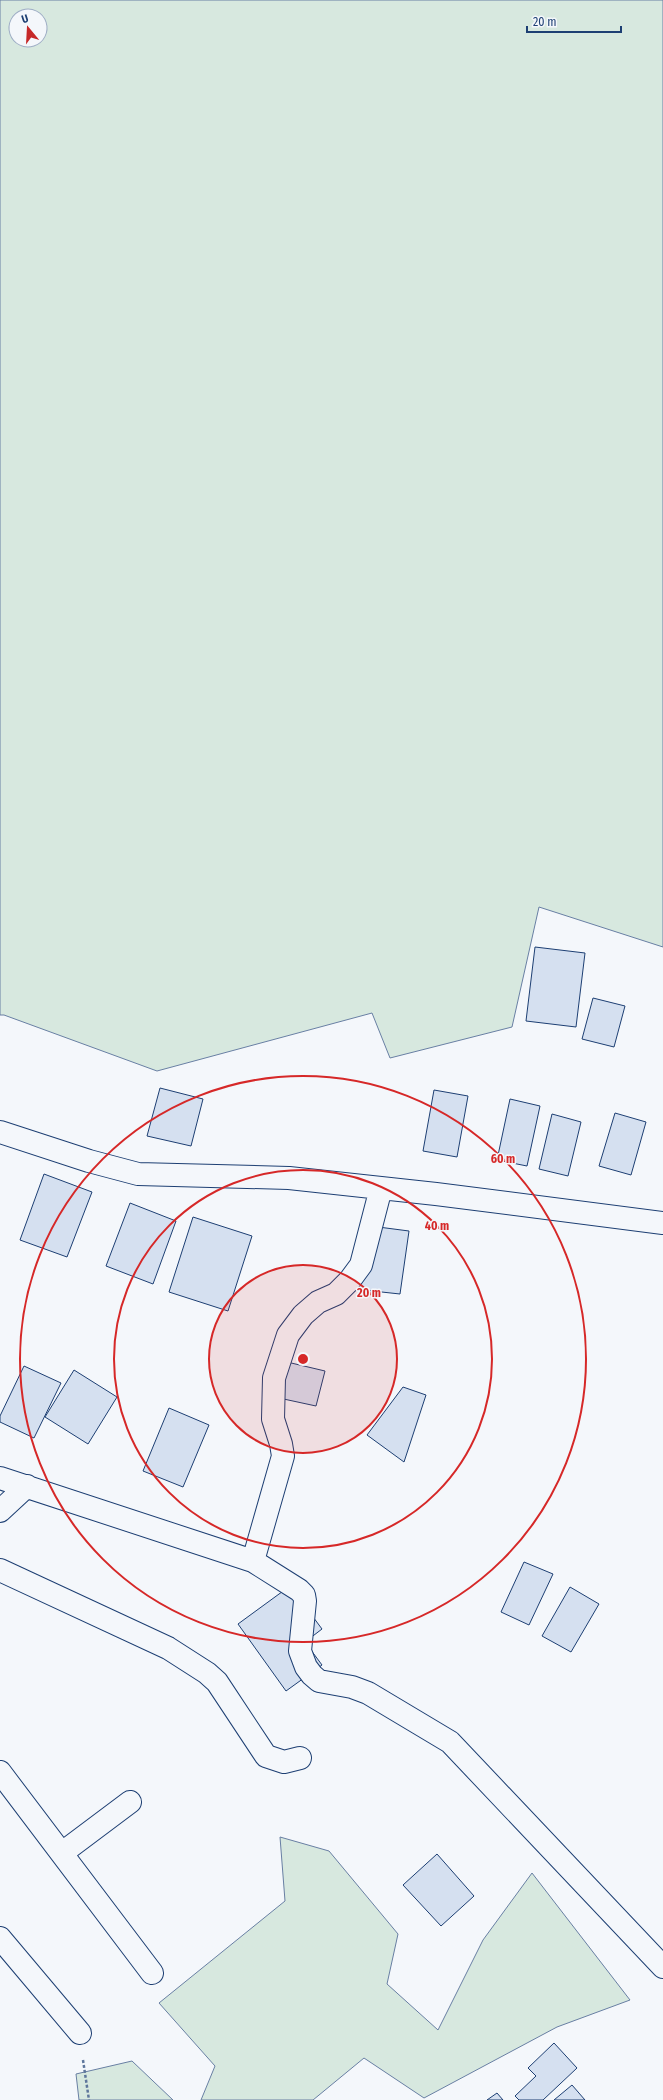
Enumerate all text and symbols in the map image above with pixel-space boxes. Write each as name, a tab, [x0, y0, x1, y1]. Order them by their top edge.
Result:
north arrow	[8, 8, 48, 48]
scale bar	[527, 8, 621, 34]
text: U	[20, 12, 30, 26]
text: 20 m	[533, 15, 557, 29]
text: 60 m	[491, 1152, 515, 1166]
text: 40 m	[425, 1219, 449, 1233]
text: 20 m	[356, 1286, 381, 1300]
centre of rings	[296, 1352, 310, 1366]

